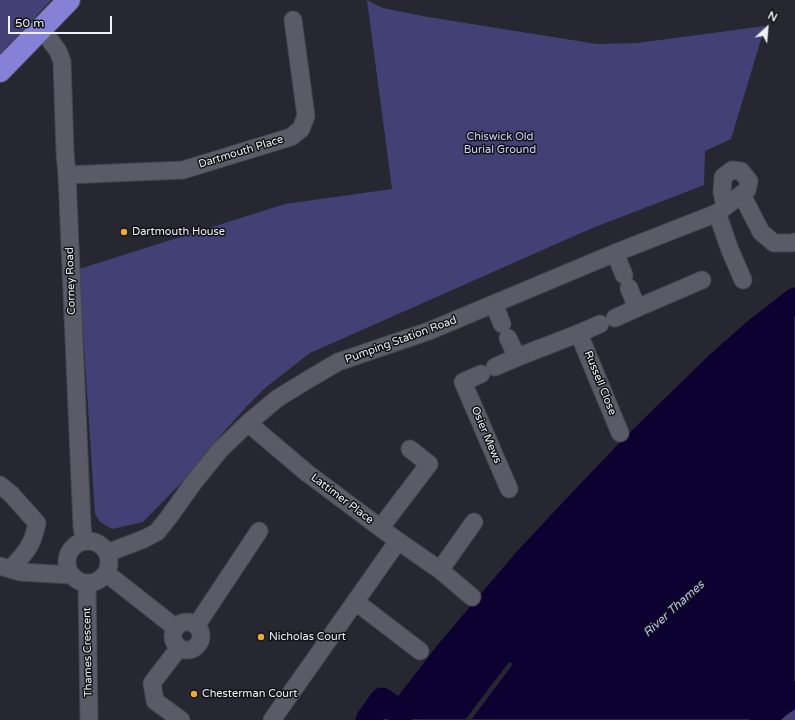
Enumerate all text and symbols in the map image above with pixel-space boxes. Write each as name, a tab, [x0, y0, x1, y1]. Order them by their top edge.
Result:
scale bar	[10, 8, 114, 34]
north arrow	[747, 8, 787, 48]
text: N	[766, 9, 779, 25]
text: 50 m	[15, 16, 44, 30]
park label: Chiswick Old Burial Ground	[464, 130, 536, 156]
street label: Dartmouth Place	[197, 133, 285, 171]
place label: Dartmouth House	[132, 225, 225, 239]
marker: Dartmouth House	[119, 227, 129, 237]
street label: Corney Road	[63, 247, 79, 315]
street label: Pumping Station Road	[343, 314, 459, 366]
street label: Russell Close	[581, 349, 619, 417]
street label: Osier Mews	[468, 404, 504, 466]
street label: Lattimer Place	[308, 471, 376, 527]
water label: River Thames	[641, 578, 707, 640]
street label: Thames Crescent	[81, 607, 95, 697]
place label: Nicholas Court	[269, 630, 346, 644]
marker: Nicholas Court	[256, 632, 266, 642]
place label: Chesterman Court	[202, 687, 297, 701]
marker: Chesterman Court	[189, 689, 199, 699]

